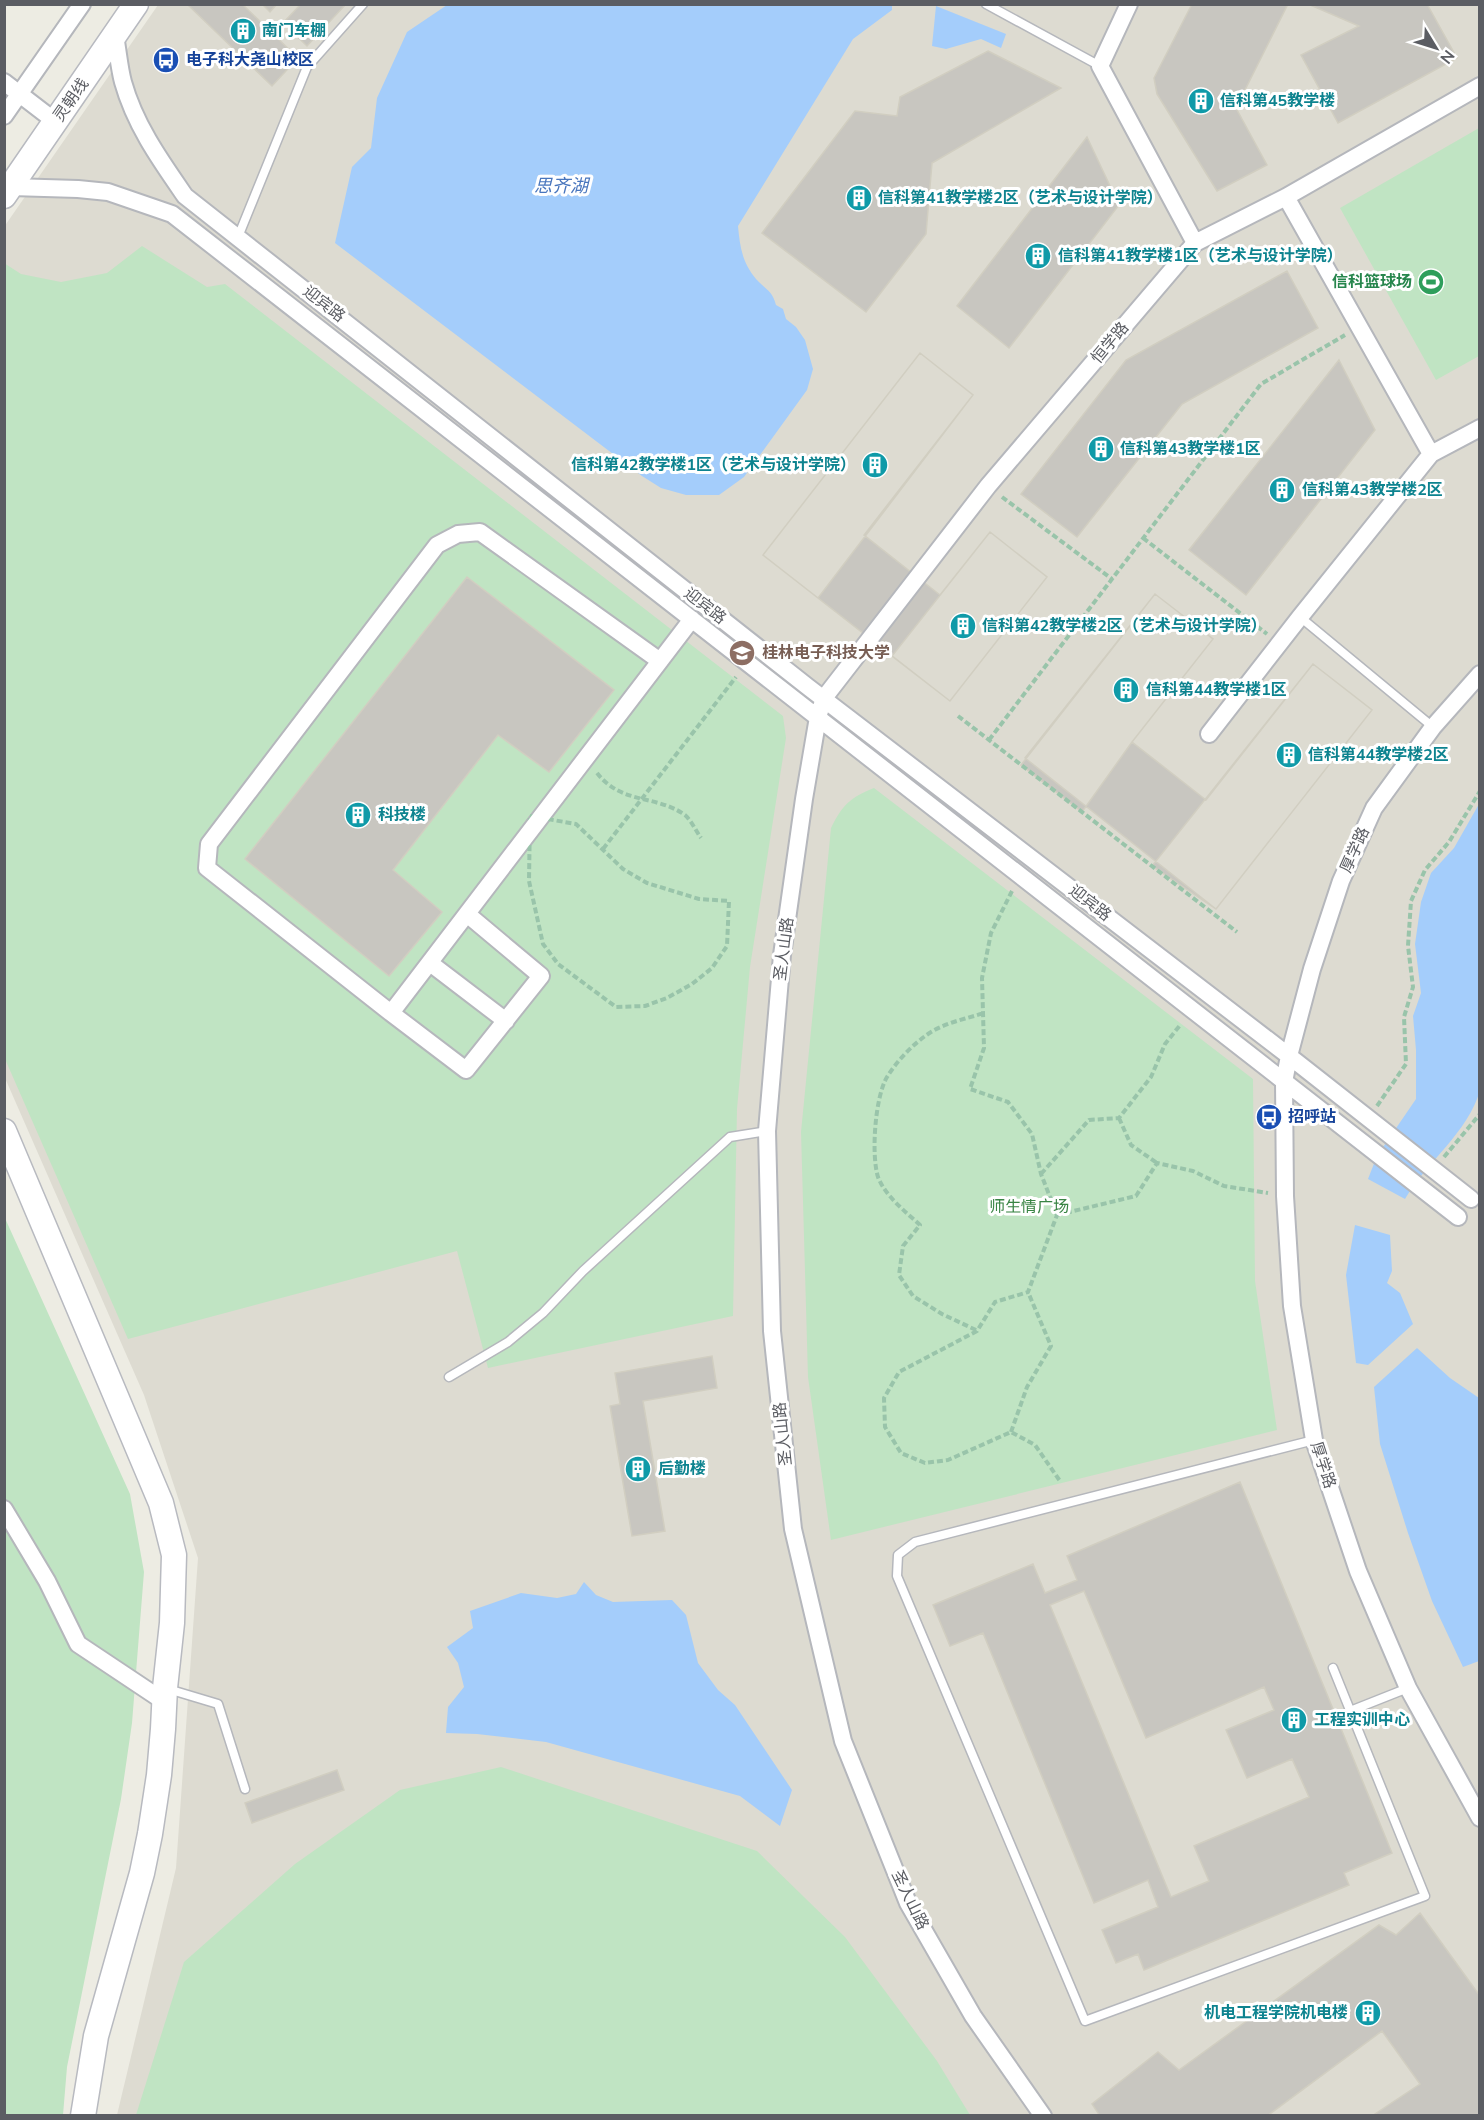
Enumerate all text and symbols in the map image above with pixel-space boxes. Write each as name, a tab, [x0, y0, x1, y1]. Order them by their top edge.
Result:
building icon: 南门车棚	[228, 16, 258, 46]
north arrow	[1406, 18, 1466, 78]
place label: 南门车棚	[262, 20, 326, 42]
bus stop icon: 电子科大尧山校区	[151, 45, 181, 75]
text: N	[1435, 45, 1459, 68]
place label: 电子科大尧山校区	[186, 49, 314, 71]
street label: 灵朝线	[48, 74, 94, 126]
building icon: 信科第45教学楼	[1186, 86, 1216, 116]
place label: 信科第45教学楼	[1220, 90, 1335, 112]
water label: 思齐湖	[534, 174, 591, 198]
building icon: 信科第41教学楼2区（艺术与设计学院）	[844, 183, 874, 213]
place label: 信科第41教学楼2区（艺术与设计学院）	[878, 187, 1163, 209]
building icon: 信科第41教学楼1区（艺术与设计学院）	[1023, 241, 1053, 271]
place label: 信科第41教学楼1区（艺术与设计学院）	[1058, 245, 1343, 267]
sports icon: 信科篮球场	[1416, 267, 1446, 297]
place label: 信科篮球场	[1332, 271, 1412, 293]
street label: 迎宾路	[298, 281, 350, 327]
street label: 恒学路	[1086, 318, 1134, 368]
building icon: 信科第43教学楼1区	[1086, 434, 1116, 464]
place label: 信科第43教学楼1区	[1120, 438, 1261, 460]
building icon: 信科第42教学楼1区（艺术与设计学院）	[860, 450, 890, 480]
place label: 信科第42教学楼1区（艺术与设计学院）	[571, 454, 856, 476]
building icon: 信科第43教学楼2区	[1267, 475, 1297, 505]
place label: 信科第43教学楼2区	[1302, 479, 1443, 501]
street label: 迎宾路	[679, 583, 731, 629]
building icon: 信科第42教学楼2区（艺术与设计学院）	[948, 611, 978, 641]
place label: 信科第42教学楼2区（艺术与设计学院）	[982, 615, 1267, 637]
school or university icon: 桂林电子科技大学	[727, 638, 757, 668]
place label: 桂林电子科技大学	[762, 642, 890, 664]
building icon: 信科第44教学楼1区	[1111, 675, 1141, 705]
place label: 信科第44教学楼1区	[1146, 679, 1287, 701]
building icon: 信科第44教学楼2区	[1274, 740, 1304, 770]
place label: 信科第44教学楼2区	[1308, 744, 1449, 766]
building icon: 科技楼	[343, 800, 373, 830]
place label: 科技楼	[378, 804, 426, 826]
street label: 厚学路	[1335, 824, 1375, 876]
street label: 迎宾路	[1064, 880, 1116, 926]
street label: 圣人山路	[769, 916, 799, 982]
bus stop icon: 招呼站	[1254, 1102, 1284, 1132]
place label: 招呼站	[1288, 1106, 1336, 1128]
park label: 师生情广场	[989, 1196, 1069, 1218]
street label: 圣人山路	[769, 1401, 797, 1467]
street label: 厚学路	[1305, 1439, 1341, 1491]
building icon: 后勤楼	[623, 1454, 653, 1484]
place label: 后勤楼	[658, 1458, 706, 1480]
building icon: 工程实训中心	[1279, 1705, 1309, 1735]
place label: 工程实训中心	[1314, 1709, 1410, 1731]
street label: 圣人山路	[886, 1866, 934, 1934]
building icon: 机电工程学院机电楼	[1353, 1998, 1383, 2028]
place label: 机电工程学院机电楼	[1204, 2002, 1348, 2024]

